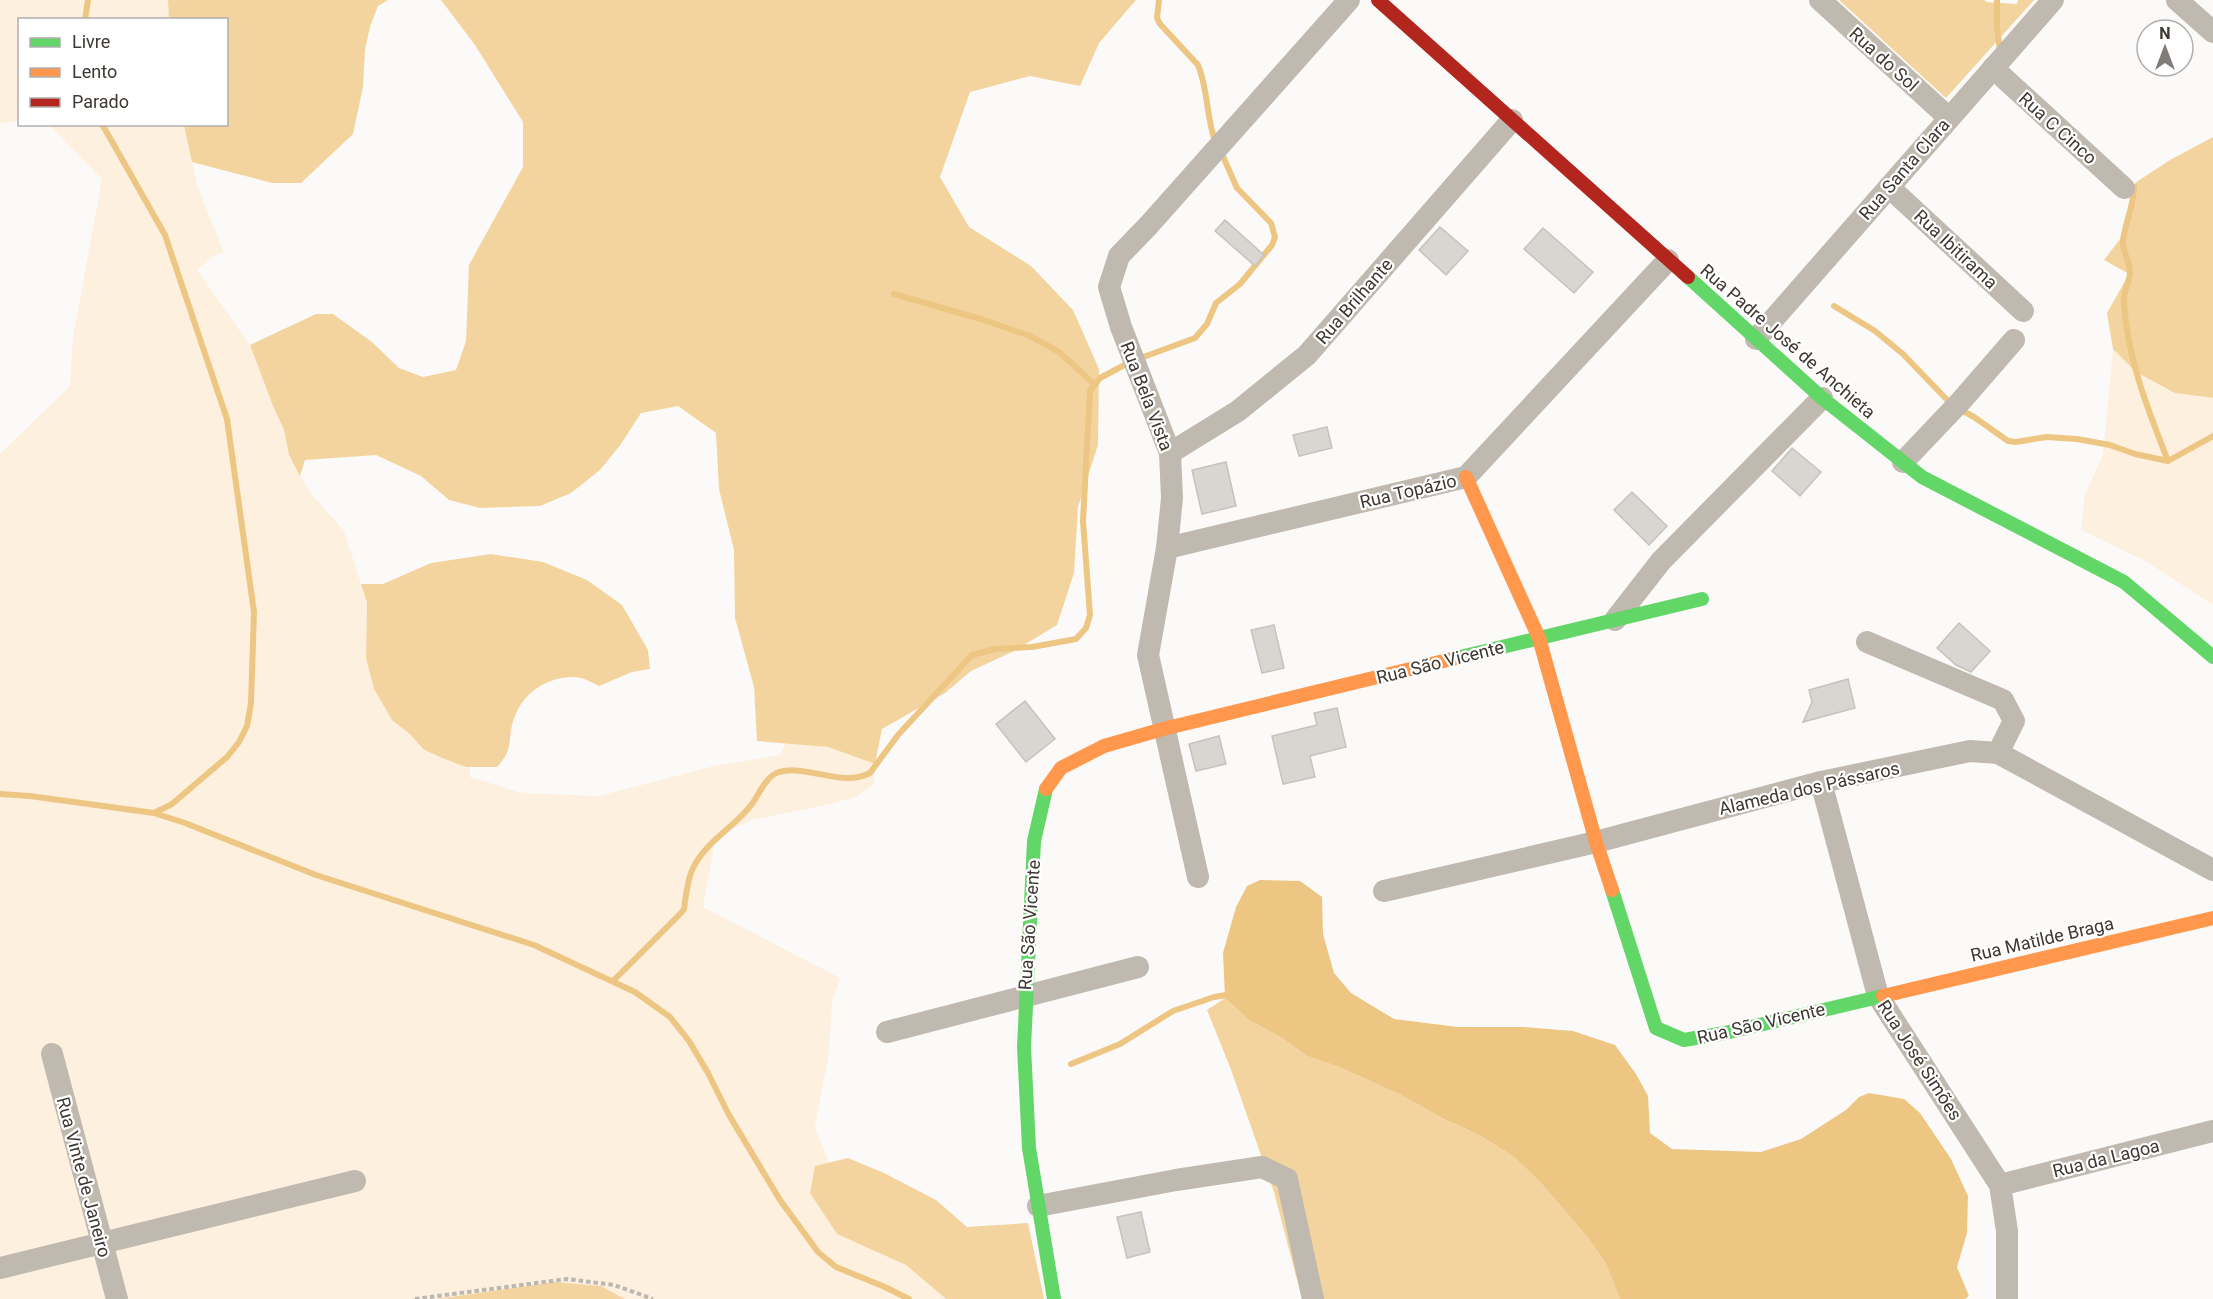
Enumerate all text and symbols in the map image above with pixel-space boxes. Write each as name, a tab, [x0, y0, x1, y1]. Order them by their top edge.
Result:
legend	[18, 18, 228, 126]
north arrow	[2135, 18, 2195, 78]
street label: Rua do Sol	[1845, 23, 1923, 95]
text: N	[2159, 24, 2171, 43]
text: Livre	[72, 31, 110, 52]
text: Lento	[72, 61, 117, 82]
street label: Rua C Cinco	[2015, 88, 2101, 168]
text: Parado	[72, 91, 129, 112]
street label: Rua Santa Clara	[1854, 114, 1954, 224]
street label: Rua Ibitirama	[1910, 205, 2002, 293]
street label: Rua Brilhante	[1311, 254, 1397, 348]
street label: Rua Padre José de Anchieta	[1696, 259, 1880, 423]
street label: Rua Bela Vista	[1117, 338, 1177, 454]
street label: Rua Topázio	[1358, 470, 1458, 512]
street label: Rua São Vicente	[1374, 636, 1506, 688]
street label: Alameda dos Pássaros	[1717, 757, 1901, 819]
street label: Rua São Vicente	[1014, 859, 1044, 991]
street label: Rua Matilde Braga	[1968, 912, 2116, 966]
street label: Rua José Simões	[1873, 996, 1967, 1124]
street label: Rua São Vicente	[1695, 998, 1827, 1048]
street label: Rua Vinte de Janeiro	[53, 1095, 115, 1259]
street label: Rua da Lagoa	[2050, 1135, 2162, 1181]

